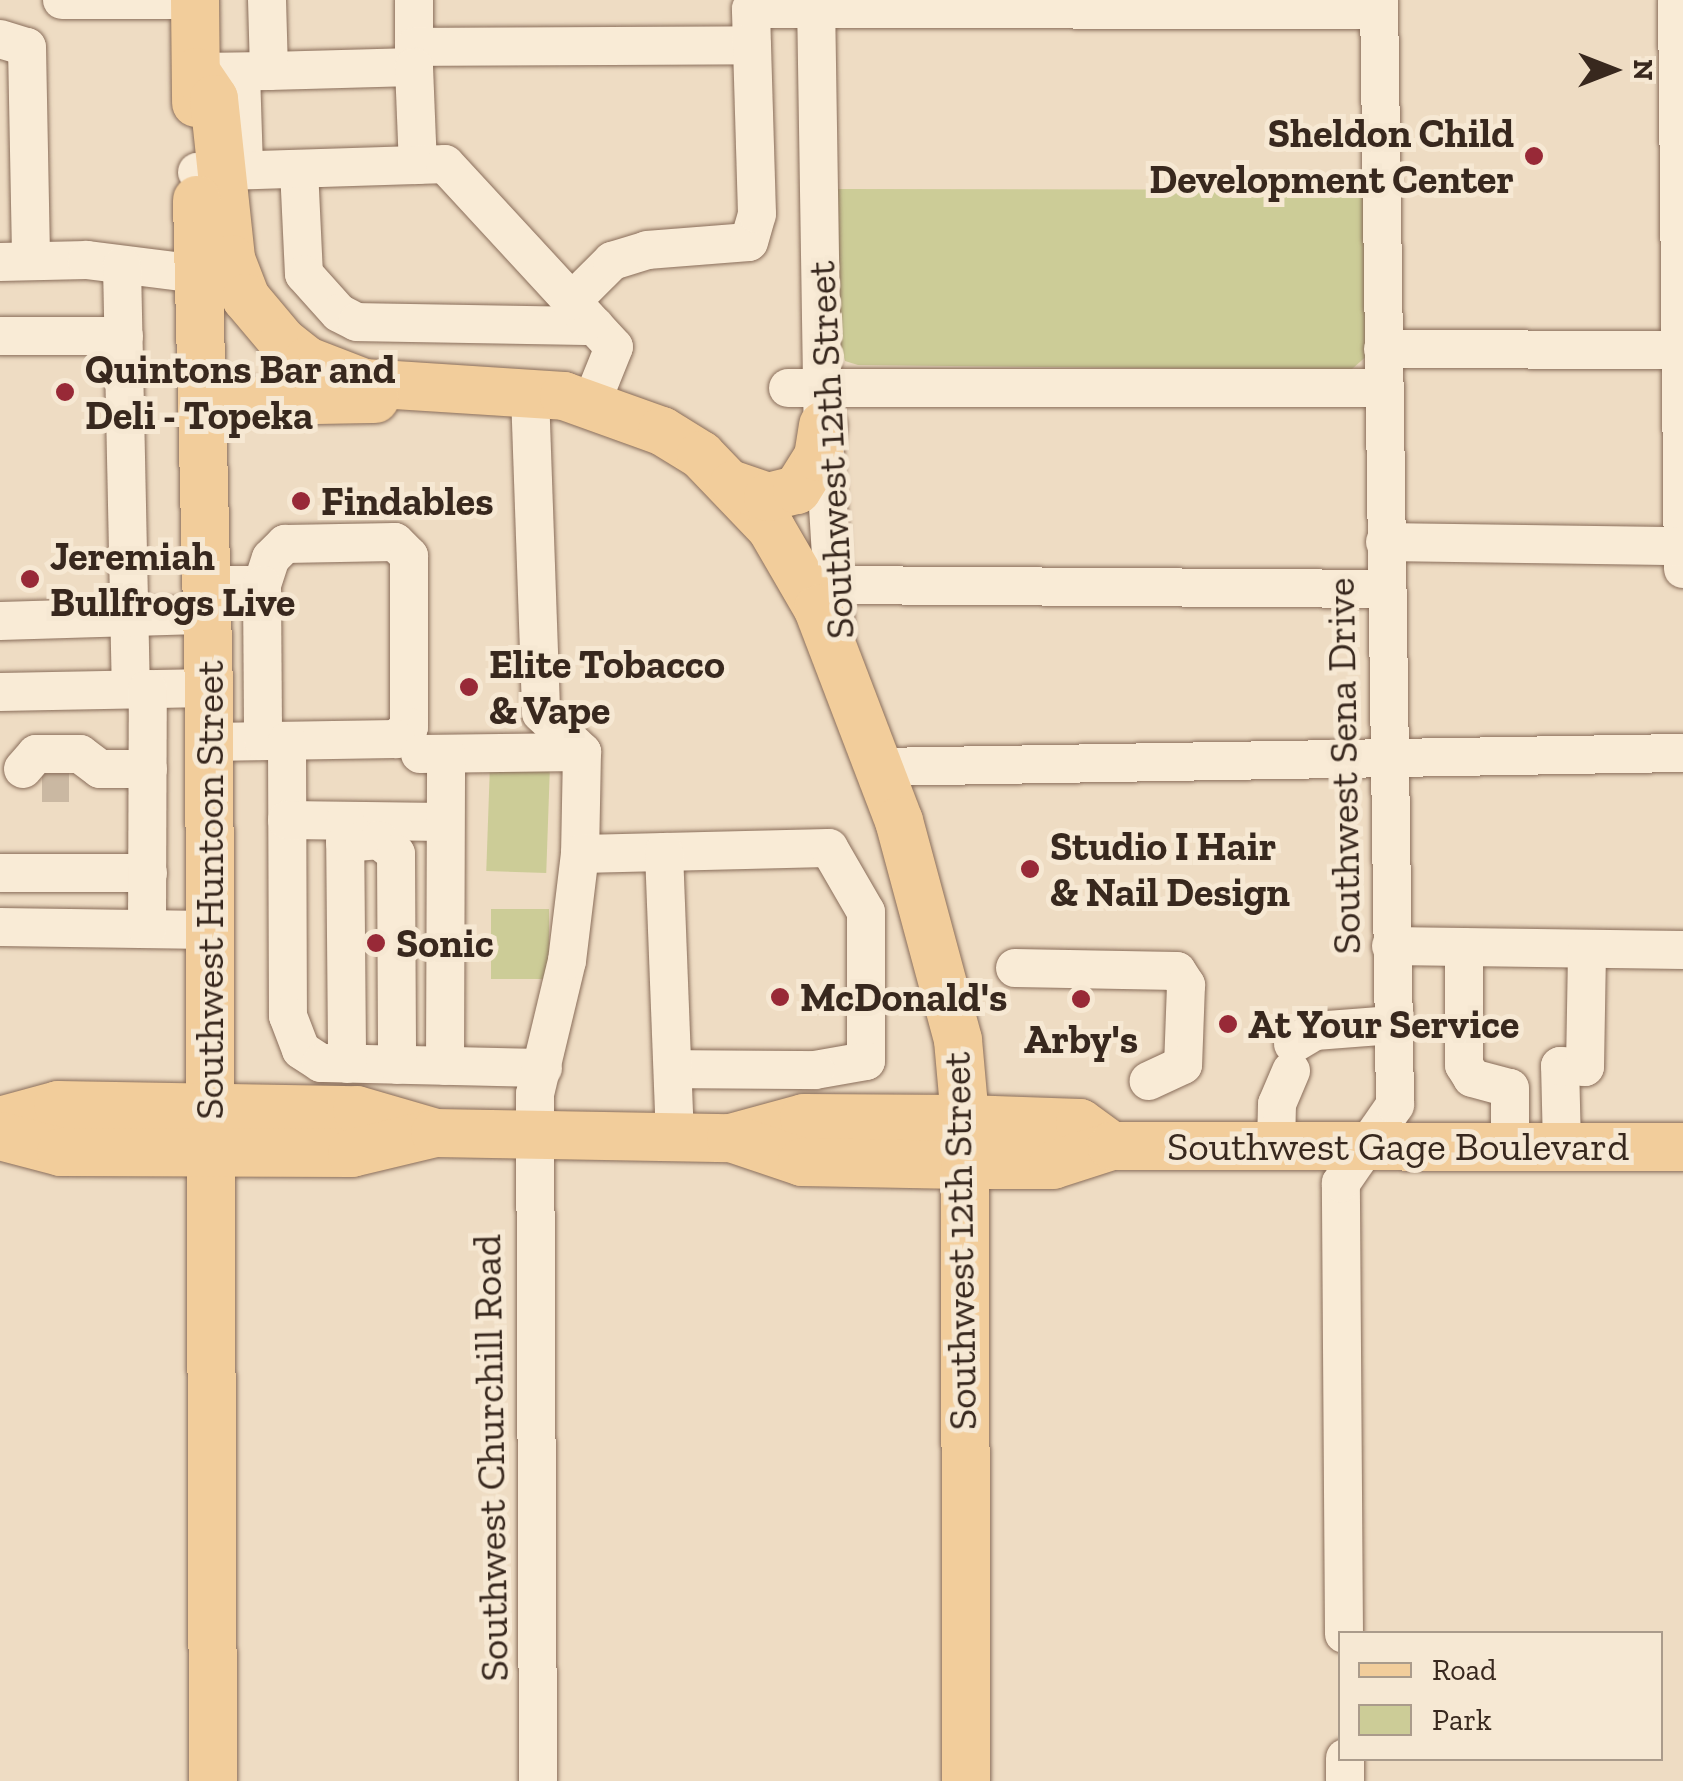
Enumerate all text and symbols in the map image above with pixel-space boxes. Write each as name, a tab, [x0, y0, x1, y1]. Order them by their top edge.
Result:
north arrow	[1563, 20, 1663, 120]
text: N	[1627, 59, 1660, 81]
place label: Sheldon Child Development Center	[1149, 109, 1514, 203]
marker: Sheldon Child Development Center	[1523, 145, 1545, 167]
street label: Southwest 12th Street	[796, 260, 864, 640]
place label: Quintons Bar and Deli - Topeka	[85, 345, 396, 439]
marker: Quintons Bar and Deli - Topeka	[54, 381, 76, 403]
place label: Findables	[321, 477, 494, 525]
marker: Findables	[290, 490, 312, 512]
place label: Jeremiah Bullfrogs Live	[50, 532, 295, 626]
marker: Jeremiah Bullfrogs Live	[19, 568, 41, 590]
street label: Southwest Sena Drive	[1316, 577, 1370, 955]
place label: Elite Tobacco & Vape	[489, 640, 725, 734]
street label: Southwest Huntoon Street	[185, 660, 233, 1120]
marker: Elite Tobacco & Vape	[458, 676, 480, 698]
place label: Studio I Hair & Nail Design	[1050, 822, 1290, 916]
marker: Studio I Hair & Nail Design	[1019, 858, 1041, 880]
place label: Sonic	[396, 919, 494, 967]
marker: Sonic	[365, 932, 387, 954]
place label: McDonald's	[800, 973, 1007, 1021]
marker: McDonald's	[769, 986, 791, 1008]
marker: Arby's	[1070, 988, 1092, 1010]
place label: At Your Service	[1248, 1000, 1521, 1048]
marker: At Your Service	[1217, 1013, 1239, 1035]
place label: Arby's	[1024, 1015, 1138, 1063]
street label: Southwest 12th Street	[932, 1051, 986, 1431]
street label: Southwest Gage Boulevard	[1167, 1122, 1629, 1170]
street label: Southwest Churchill Road	[462, 1234, 518, 1682]
legend	[1338, 1631, 1663, 1761]
text: Road	[1432, 1652, 1497, 1688]
text: Park	[1432, 1702, 1492, 1738]

